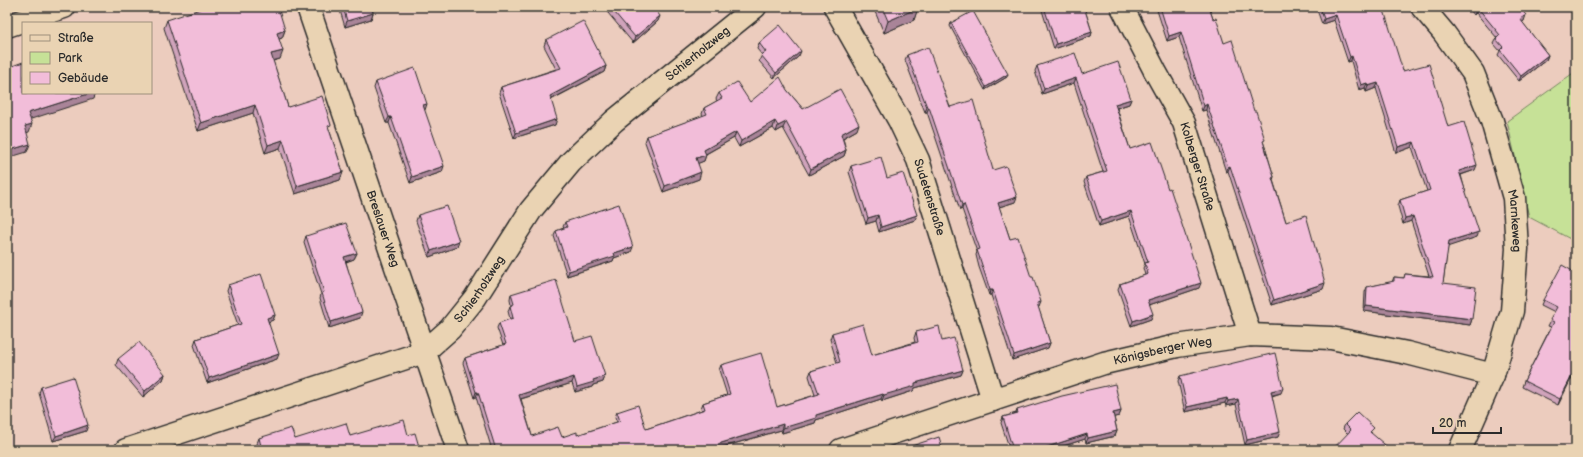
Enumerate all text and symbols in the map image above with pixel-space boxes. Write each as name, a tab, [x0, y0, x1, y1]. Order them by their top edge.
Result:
legend	[22, 22, 152, 94]
street label: Schierholzweg	[663, 23, 733, 84]
text: Straße	[58, 31, 94, 46]
text: Park	[58, 51, 82, 66]
text: Gebäude	[58, 71, 108, 86]
street label: Kolberger Straße	[1176, 120, 1218, 213]
street label: Sudetenstraße	[910, 157, 948, 237]
street label: Breslauer Weg	[363, 188, 403, 269]
street label: Marnkeweg	[1504, 188, 1524, 253]
street label: Schierholzweg	[451, 253, 508, 326]
street label: Königsberger Weg	[1112, 334, 1213, 369]
scale bar	[1433, 409, 1501, 435]
text: 20 m	[1439, 416, 1466, 431]

